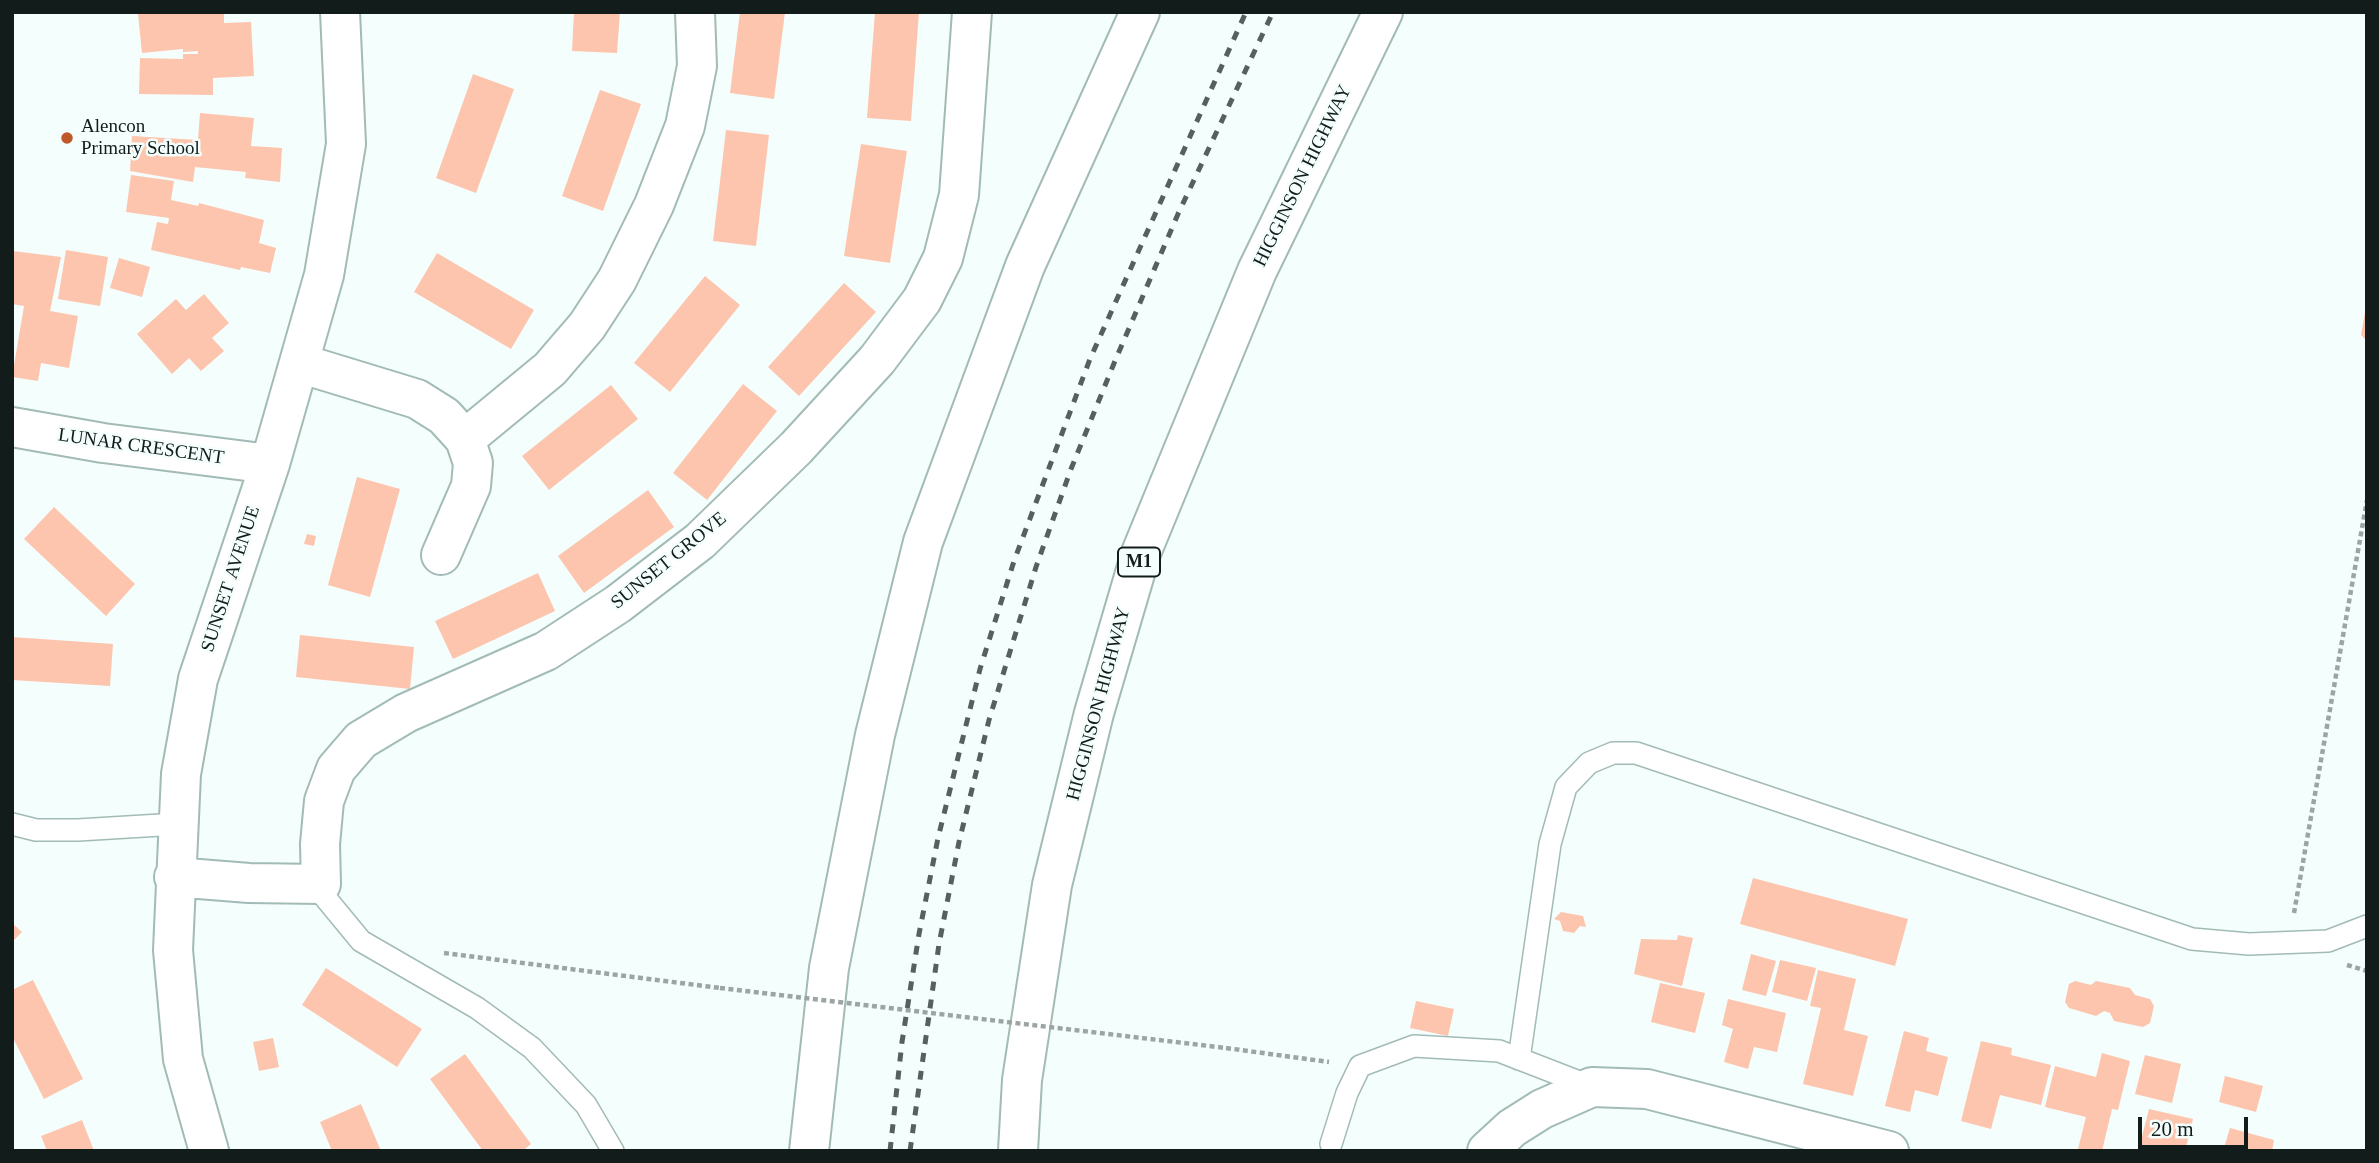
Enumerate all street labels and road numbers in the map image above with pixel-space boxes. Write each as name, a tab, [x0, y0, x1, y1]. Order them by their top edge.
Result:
street label: HIGGINSON HIGHWAY	[1249, 81, 1357, 271]
street label: LUNAR CRESCENT	[57, 424, 225, 470]
street label: SUNSET AVENUE	[197, 503, 265, 655]
street label: SUNSET GROVE	[607, 507, 731, 615]
road number: M1	[1118, 548, 1160, 576]
street label: HIGGINSON HIGHWAY	[1062, 605, 1136, 803]

